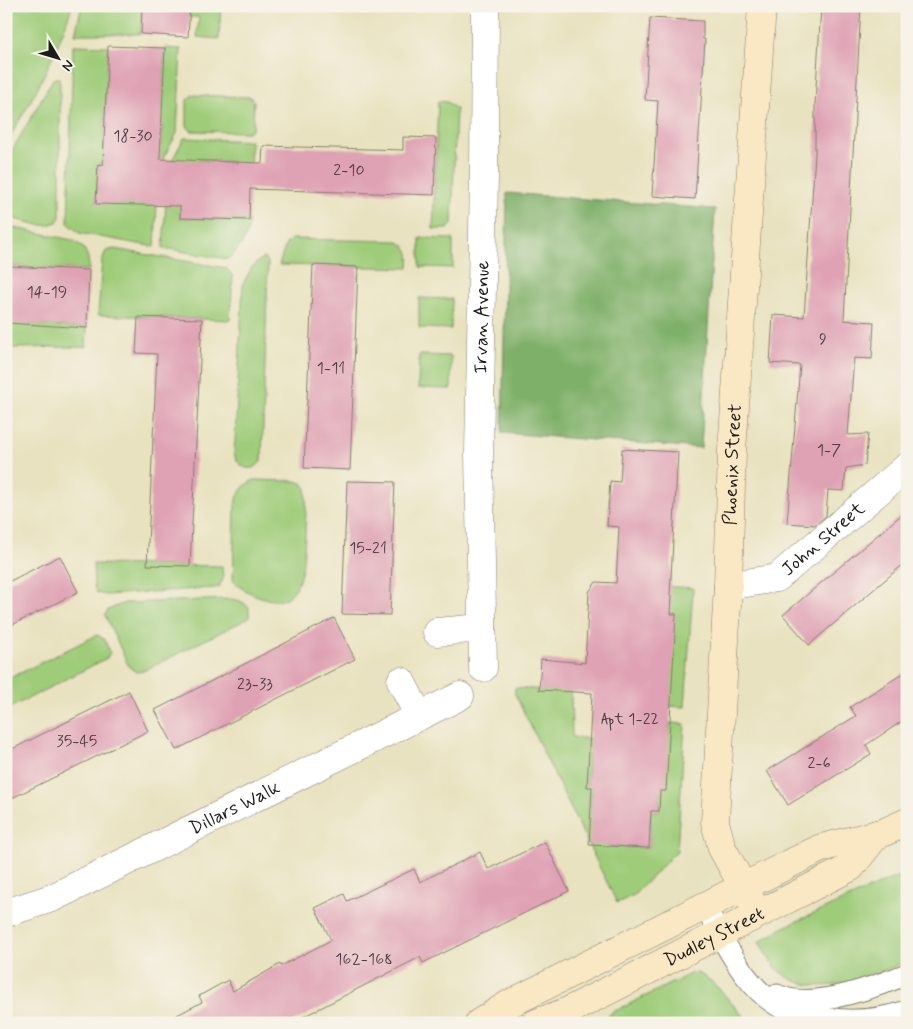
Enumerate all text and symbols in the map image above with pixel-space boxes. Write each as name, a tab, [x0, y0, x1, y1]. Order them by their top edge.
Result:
north arrow	[32, 32, 82, 82]
text: N	[57, 56, 77, 75]
house number: 18-30	[113, 126, 153, 147]
house number: 2-10	[333, 160, 365, 181]
street label: Irvan Avenue	[468, 260, 495, 374]
house number: 14-19	[27, 282, 67, 303]
house number: 9	[819, 329, 827, 350]
house number: 1-11	[317, 358, 345, 379]
street label: Phoenix Street	[717, 403, 748, 526]
house number: 1-7	[817, 440, 841, 461]
street label: John Street	[776, 496, 870, 582]
house number: 15-21	[349, 538, 387, 559]
house number: 23-33	[237, 674, 273, 695]
house number: Apt 1-22	[601, 709, 659, 731]
house number: 35-45	[57, 731, 97, 752]
house number: 2-6	[807, 753, 831, 774]
street label: Dillars Walk	[185, 775, 284, 841]
street label: Dudley Street	[660, 901, 768, 973]
house number: 162-168	[335, 949, 393, 970]

